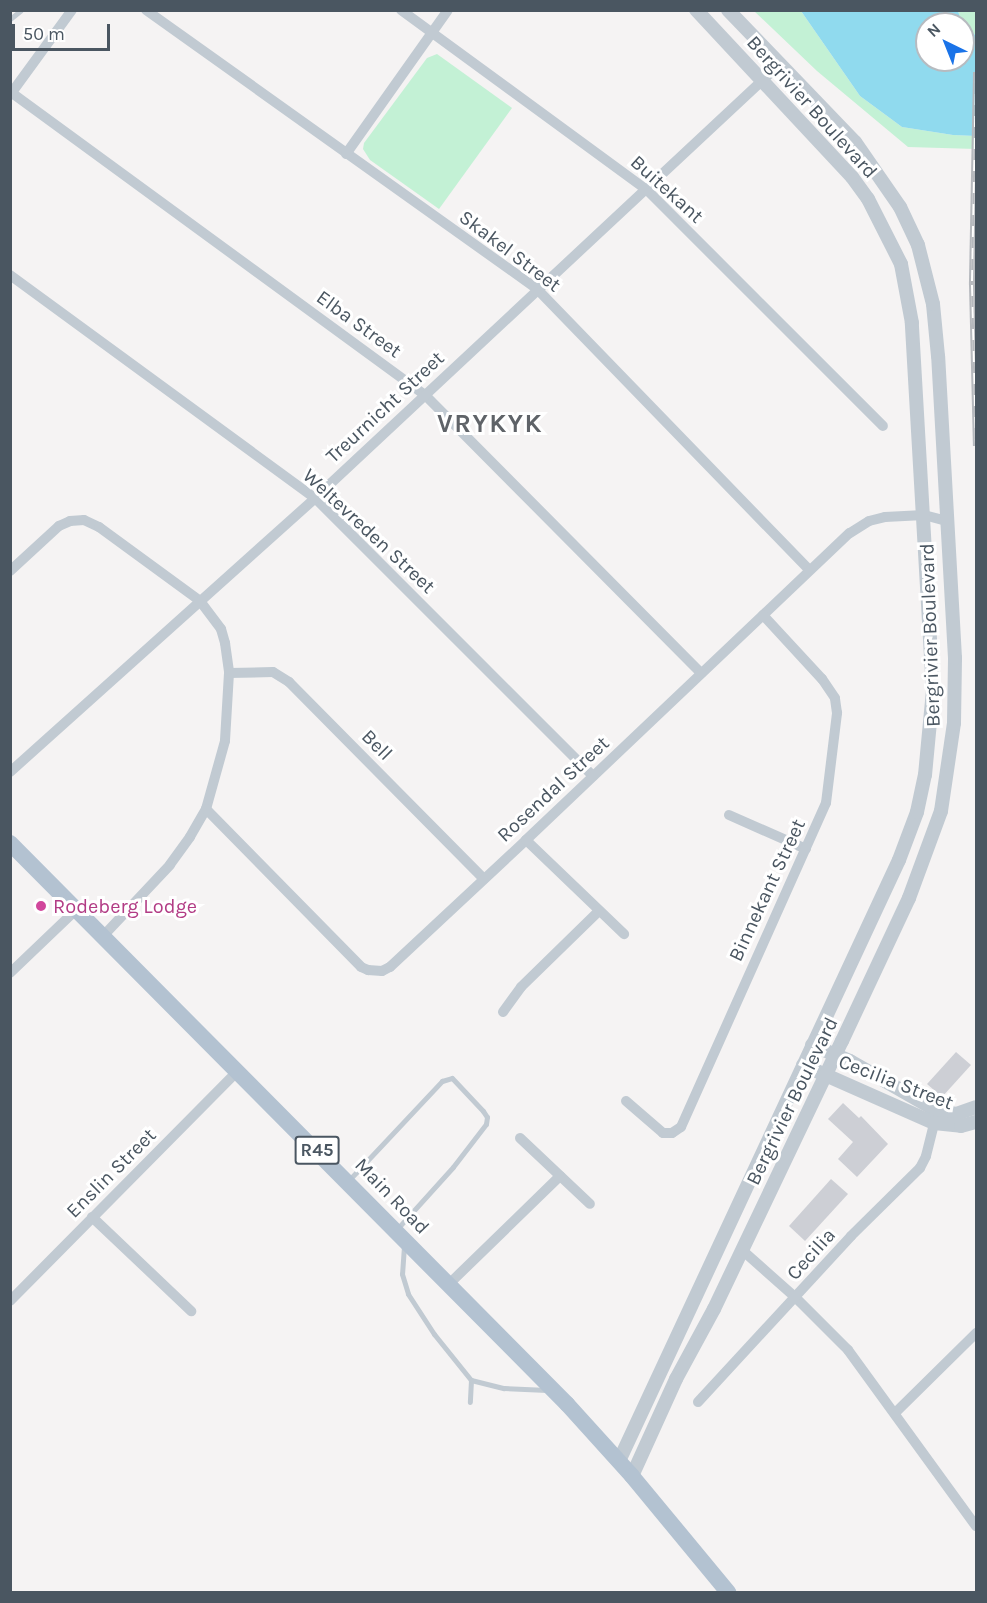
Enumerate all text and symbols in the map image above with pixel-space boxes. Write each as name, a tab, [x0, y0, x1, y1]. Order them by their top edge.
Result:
scale bar	[15, 12, 112, 50]
north arrow	[915, 12, 975, 72]
text: N	[923, 19, 944, 41]
text: 50 m	[23, 23, 65, 45]
street label: Bergrivier Boulevard	[742, 31, 882, 183]
street label: Buitekant	[625, 150, 709, 228]
street label: Skakel Street	[454, 205, 566, 297]
street label: Elba Street	[312, 285, 406, 363]
street label: Treurnicht Street	[321, 346, 449, 468]
district label: VRYKYK	[437, 408, 543, 440]
street label: Weltevreden Street	[298, 463, 440, 599]
street label: Bergrivier Boulevard	[915, 543, 945, 727]
street label: Bell	[357, 725, 397, 765]
street label: Rosendal Street	[492, 731, 614, 847]
street label: Binnekant Street	[724, 815, 810, 965]
place label: Rodeberg Lodge	[53, 894, 197, 918]
marker: Rodeberg Lodge	[34, 899, 48, 913]
street label: Bergrivier Boulevard	[741, 1013, 843, 1189]
street label: Cecilia Street	[835, 1049, 957, 1115]
street label: Enslin Street	[61, 1123, 161, 1223]
road number: R45	[294, 1135, 340, 1165]
street label: Main Road	[350, 1153, 434, 1239]
street label: Cecilia	[782, 1223, 840, 1285]

